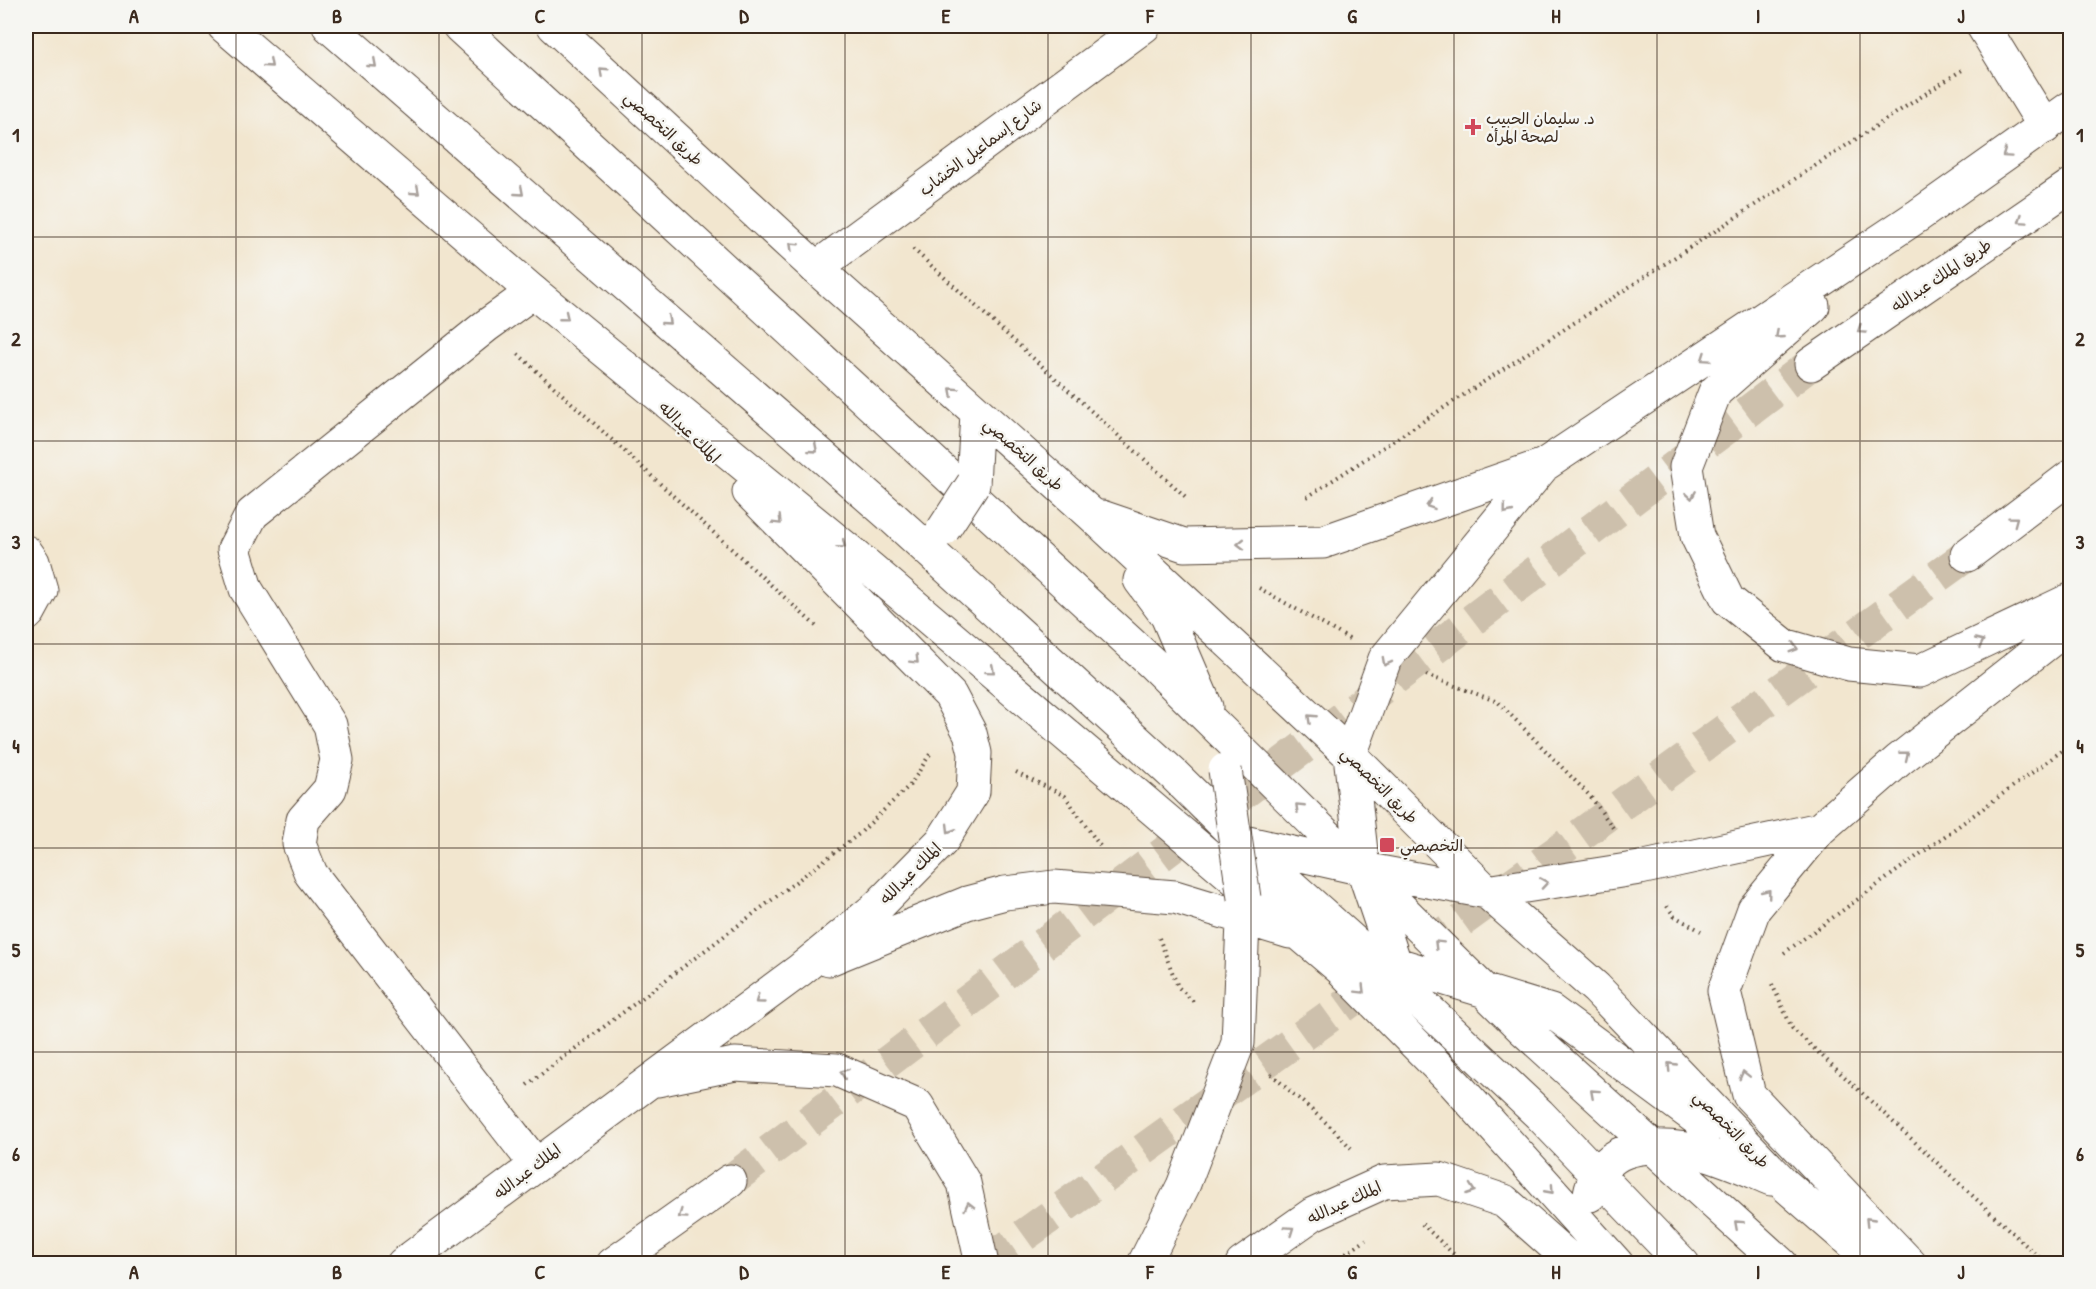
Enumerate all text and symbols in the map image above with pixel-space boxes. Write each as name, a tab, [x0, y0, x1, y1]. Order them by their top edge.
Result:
text: A	[129, 2, 139, 29]
text: B	[332, 2, 342, 29]
text: C	[535, 2, 546, 29]
text: D	[739, 2, 749, 29]
text: E	[942, 2, 951, 29]
text: F	[1145, 2, 1155, 29]
text: G	[1347, 2, 1357, 29]
text: H	[1551, 2, 1561, 29]
text: I	[1756, 2, 1760, 29]
text: J	[1957, 2, 1965, 29]
one-way arrow	[262, 57, 272, 68]
one-way arrow	[366, 57, 377, 68]
one-way arrow	[599, 67, 610, 78]
street label: طريق التخصصي	[617, 86, 708, 173]
street label: شارع إسماعيل الخشاب	[914, 94, 1046, 201]
place label: د. سليمان الحبيب لصحة المرأه	[1486, 107, 1595, 147]
marker: د. سليمان الحبيب لصحة المرأه	[1464, 118, 1482, 136]
text: 1	[12, 121, 20, 148]
text: 1	[2076, 121, 2084, 148]
one-way arrow	[2001, 147, 2012, 158]
one-way arrow	[409, 184, 420, 195]
one-way arrow	[513, 185, 524, 196]
one-way arrow	[2018, 212, 2029, 223]
street label: طريق الملك عبدالله	[1887, 233, 1995, 317]
one-way arrow	[789, 242, 799, 253]
one-way arrow	[558, 310, 569, 321]
one-way arrow	[660, 313, 671, 324]
one-way arrow	[1857, 323, 1868, 334]
text: 2	[11, 325, 21, 352]
text: 2	[2075, 325, 2085, 352]
one-way arrow	[1775, 328, 1786, 339]
one-way arrow	[1701, 350, 1711, 362]
one-way arrow	[949, 387, 960, 398]
street label: الملك عبدالله	[654, 396, 726, 468]
street label: طريق التخصصي	[977, 412, 1069, 499]
one-way arrow	[807, 442, 817, 453]
one-way arrow	[1684, 490, 1697, 500]
one-way arrow	[1425, 497, 1436, 510]
one-way arrow	[1504, 503, 1515, 514]
one-way arrow	[771, 514, 782, 525]
one-way arrow	[2007, 516, 2018, 527]
text: 3	[12, 528, 21, 555]
text: 3	[2076, 528, 2085, 555]
one-way arrow	[835, 537, 846, 548]
one-way arrow	[1236, 538, 1245, 550]
one-way arrow	[1974, 638, 1985, 650]
one-way arrow	[1789, 641, 1799, 653]
one-way arrow	[909, 653, 919, 664]
one-way arrow	[1381, 656, 1393, 667]
one-way arrow	[984, 663, 995, 674]
one-way arrow	[1307, 714, 1317, 725]
text: 4	[12, 732, 20, 759]
text: 4	[2076, 732, 2084, 759]
street label: طريق التخصصي	[1334, 742, 1423, 831]
one-way arrow	[1898, 752, 1909, 763]
one-way arrow	[1296, 803, 1307, 814]
one-way arrow	[946, 823, 957, 833]
place label: التخصصي	[1400, 834, 1463, 860]
marker: التخصصي	[1378, 836, 1396, 854]
street label: الملك عبدالله	[874, 837, 946, 909]
one-way arrow	[1539, 878, 1549, 890]
one-way arrow	[1760, 889, 1771, 900]
text: 5	[12, 936, 21, 963]
text: 5	[2076, 936, 2085, 963]
one-way arrow	[1434, 940, 1445, 951]
one-way arrow	[1354, 983, 1365, 993]
one-way arrow	[754, 993, 765, 1004]
one-way arrow	[1667, 1062, 1678, 1072]
one-way arrow	[839, 1068, 849, 1081]
one-way arrow	[1739, 1070, 1752, 1080]
street label: طريق التخصصي	[1686, 1085, 1775, 1176]
one-way arrow	[1590, 1089, 1601, 1100]
street label: الملك عبدالله	[489, 1138, 565, 1204]
text: 6	[12, 1140, 20, 1167]
text: 6	[2076, 1140, 2084, 1167]
street label: الملك عبدالله	[1303, 1175, 1385, 1229]
one-way arrow	[1466, 1183, 1476, 1196]
one-way arrow	[1543, 1183, 1554, 1194]
one-way arrow	[964, 1202, 977, 1212]
one-way arrow	[678, 1207, 689, 1218]
one-way arrow	[1866, 1218, 1877, 1229]
one-way arrow	[1734, 1220, 1745, 1231]
one-way arrow	[1284, 1226, 1295, 1237]
text: A	[129, 1258, 139, 1285]
text: B	[332, 1258, 342, 1285]
text: C	[535, 1258, 546, 1285]
text: D	[739, 1258, 749, 1285]
text: E	[942, 1258, 951, 1285]
text: F	[1145, 1258, 1155, 1285]
text: G	[1347, 1258, 1357, 1285]
text: H	[1551, 1258, 1561, 1285]
text: I	[1756, 1258, 1760, 1285]
text: J	[1957, 1258, 1965, 1285]

